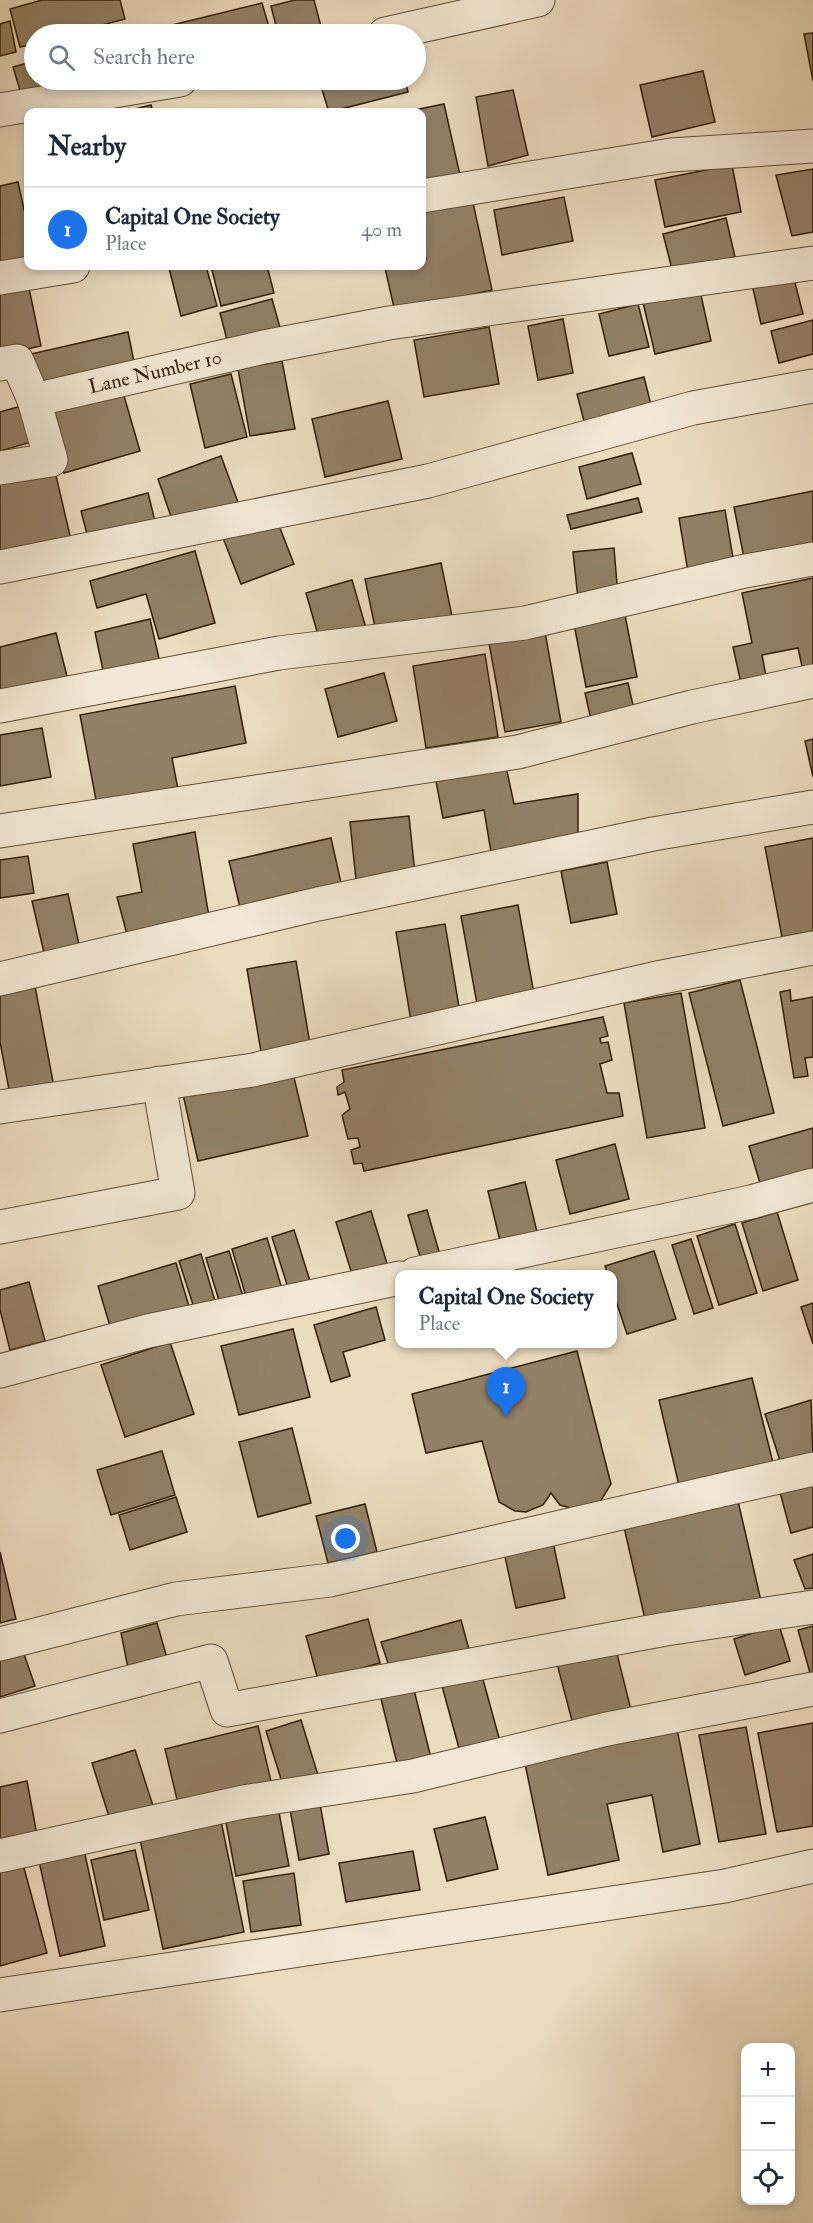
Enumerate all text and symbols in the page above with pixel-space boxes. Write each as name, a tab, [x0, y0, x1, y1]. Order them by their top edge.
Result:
search box	[24, 24, 426, 90]
icon: search	[45, 41, 78, 74]
text: Search here	[93, 43, 195, 71]
text: Nearby	[48, 131, 126, 163]
text: Capital One Society	[105, 203, 280, 231]
text: 1	[64, 217, 71, 242]
text: 40 m	[361, 217, 402, 242]
text: Place	[105, 231, 146, 256]
street label: Lane Number 10	[86, 345, 224, 399]
popup	[395, 1270, 617, 1348]
text: Capital One Society	[419, 1283, 593, 1311]
text: Place	[419, 1311, 460, 1336]
pin: 1	[486, 1368, 526, 1417]
your location	[331, 1524, 360, 1553]
map controls	[741, 2043, 795, 2205]
button: +	[741, 2043, 795, 2097]
button: −	[741, 2097, 795, 2151]
button: locate	[741, 2151, 795, 2205]

